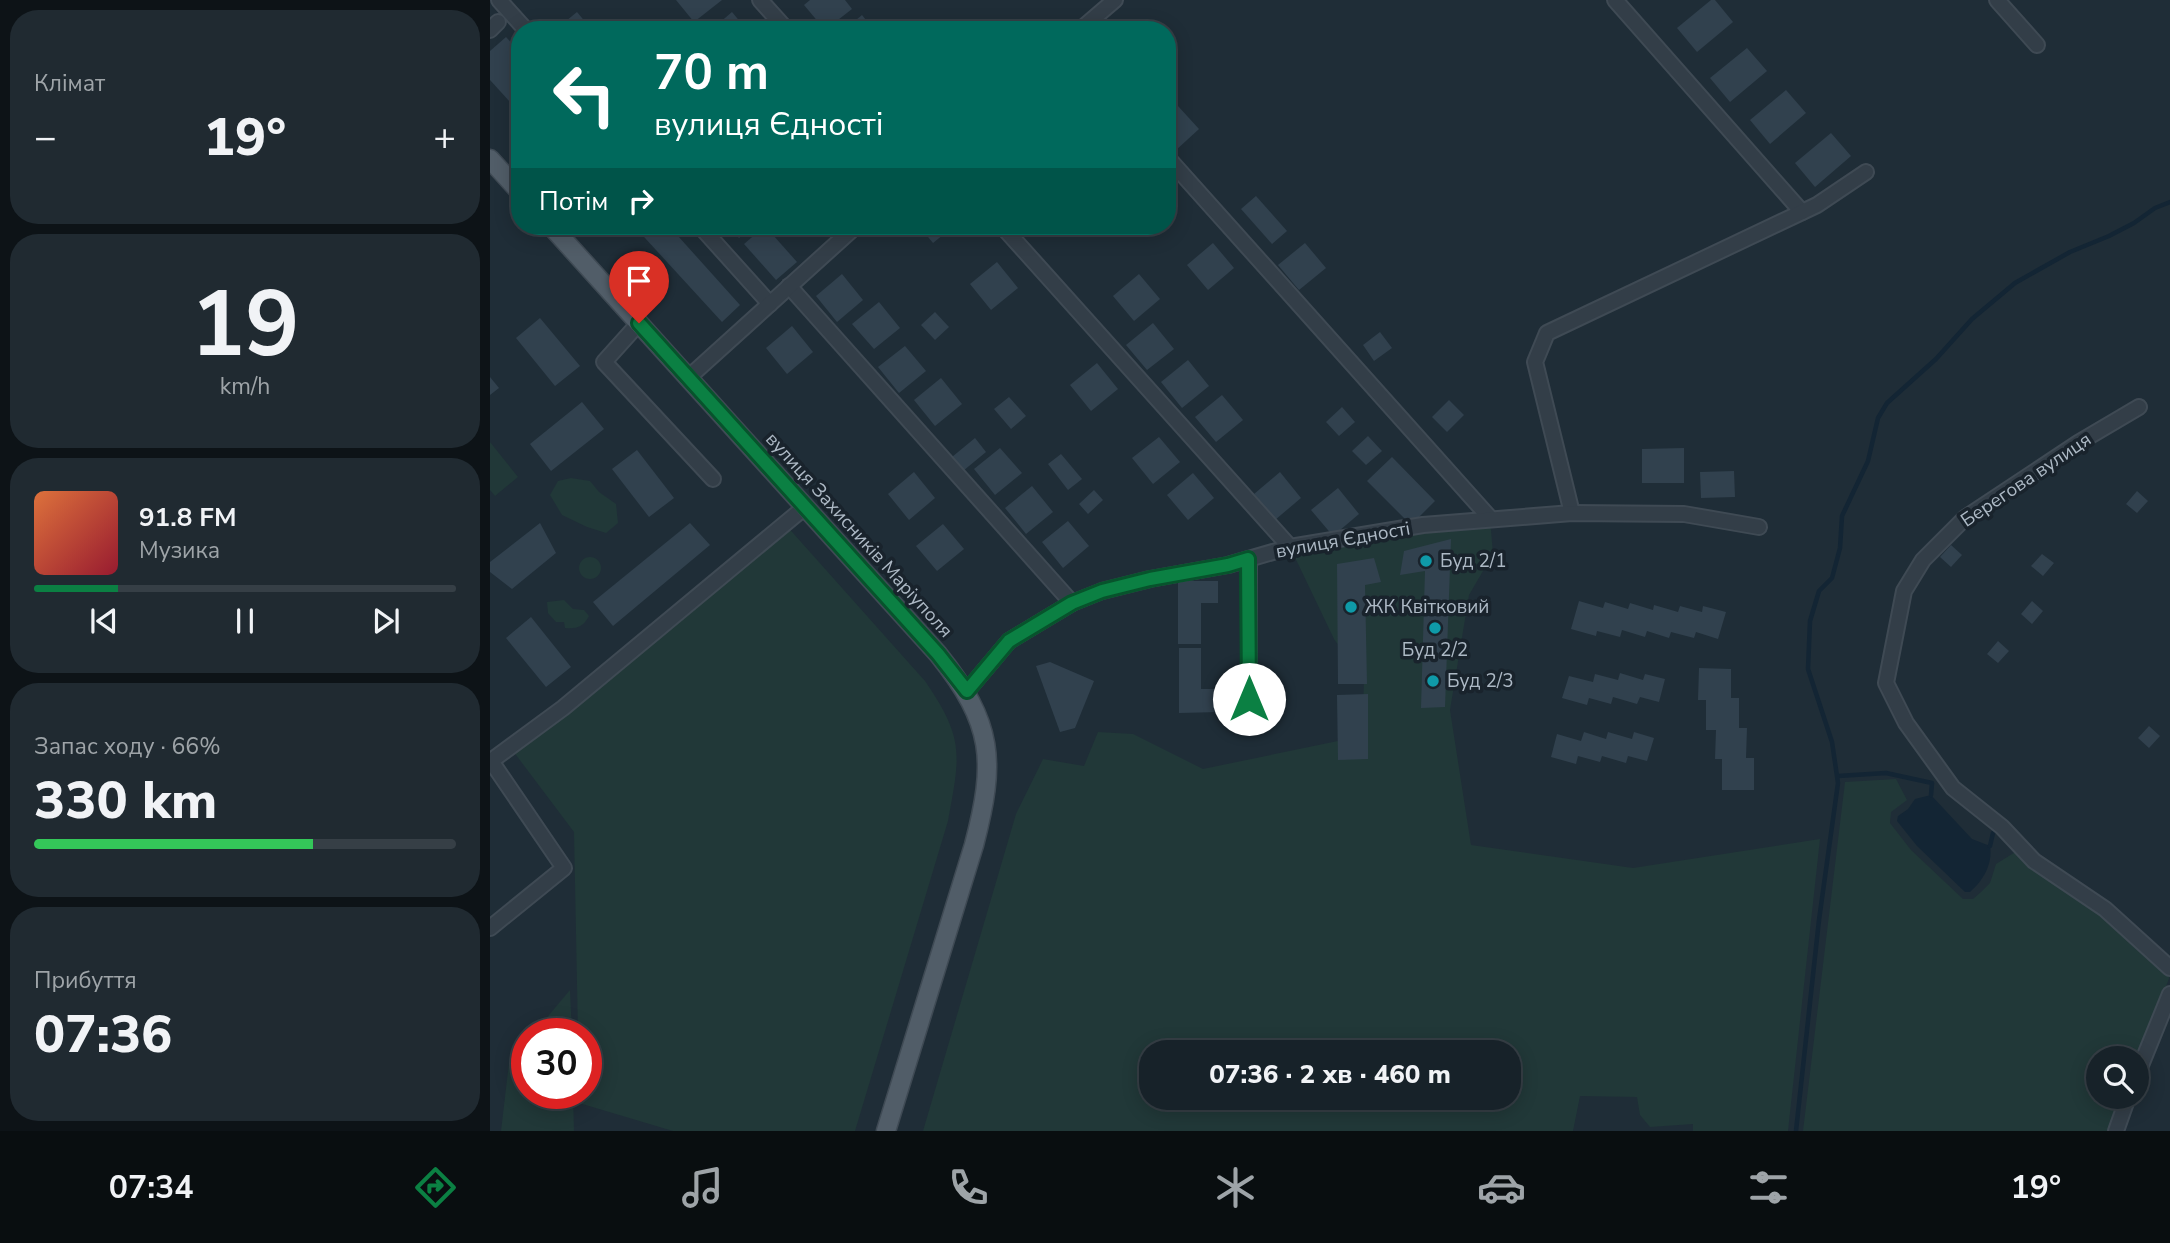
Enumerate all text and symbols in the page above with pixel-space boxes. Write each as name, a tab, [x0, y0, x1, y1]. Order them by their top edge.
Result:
text: 70 m	[654, 39, 769, 106]
icon: left	[539, 49, 630, 140]
text: Клімат	[34, 68, 105, 99]
text: 19°	[204, 102, 286, 173]
text: вулиця Єдності	[654, 103, 883, 146]
text: −	[34, 112, 57, 163]
text: +	[433, 112, 456, 163]
icon: right	[622, 182, 660, 220]
text: Потім	[539, 184, 608, 219]
pin	[609, 251, 669, 323]
icon: arrive	[620, 262, 658, 300]
text: 19	[190, 263, 300, 387]
text: km/h	[220, 371, 270, 402]
street label: вулиця Захисників Маріуполя	[760, 427, 958, 643]
street label: Берегова вулиця	[1956, 427, 2096, 533]
text: 91.8 FM	[139, 500, 236, 535]
street label: вулиця Єдності	[1274, 515, 1412, 565]
text: Музика	[139, 535, 220, 566]
place label: Буд 2/1	[1440, 548, 1507, 574]
marker: Буд 2/1	[1418, 553, 1434, 569]
place label: ЖК Квітковий	[1365, 594, 1489, 620]
marker: ЖК Квітковий	[1343, 599, 1359, 615]
icon: previous	[85, 602, 123, 640]
icon: pause	[226, 602, 264, 640]
icon: next	[367, 602, 405, 640]
marker: Буд 2/2	[1427, 620, 1443, 636]
place label: Буд 2/2	[1402, 637, 1468, 663]
position arrow	[1212, 662, 1286, 736]
place label: Буд 2/3	[1447, 668, 1514, 694]
marker: Буд 2/3	[1425, 673, 1441, 689]
text: Запас ходу · 66%	[34, 731, 221, 762]
text: 330 km	[34, 765, 217, 836]
text: Прибуття	[34, 965, 137, 996]
text: 07:36	[34, 999, 172, 1070]
speed limit sign: 30	[511, 1018, 602, 1109]
map controls	[2086, 1046, 2149, 1109]
button: search	[2086, 1046, 2149, 1109]
text: 07:36 · 2 хв · 460 m	[1209, 1057, 1451, 1092]
icon: directions	[411, 1163, 460, 1212]
icon: music	[678, 1163, 727, 1212]
icon: phone	[944, 1163, 993, 1212]
icon: climate	[1211, 1163, 1260, 1212]
icon: car	[1477, 1163, 1526, 1212]
icon: filters	[1744, 1163, 1793, 1212]
text: 07:34	[109, 1166, 194, 1209]
text: 19°	[2011, 1166, 2061, 1209]

